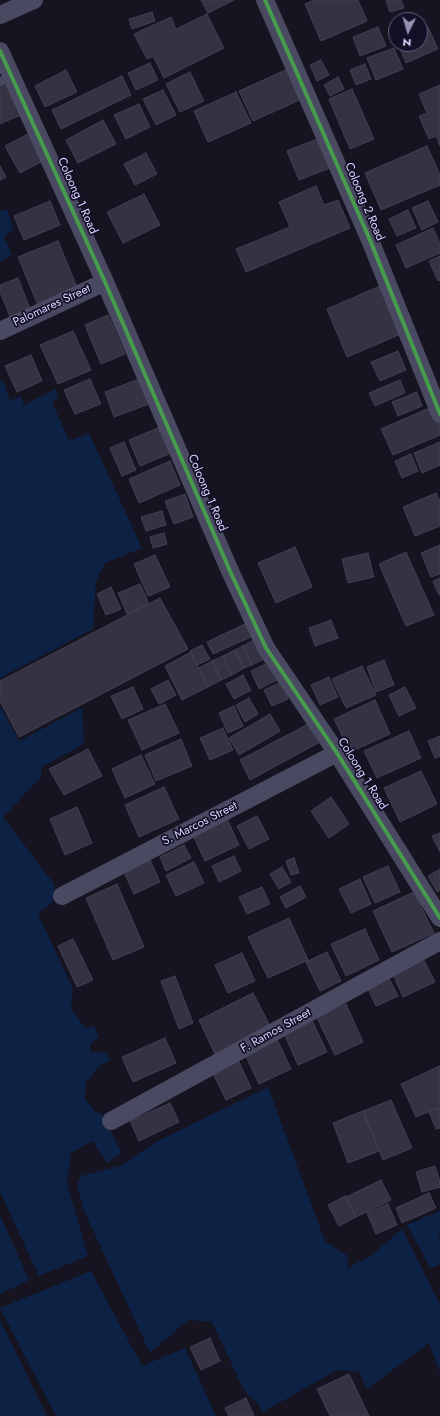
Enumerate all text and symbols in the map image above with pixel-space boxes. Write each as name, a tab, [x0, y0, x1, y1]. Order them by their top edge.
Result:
north arrow	[388, 12, 428, 52]
text: N	[402, 35, 412, 51]
street label: Coloong 1 Road	[54, 155, 100, 237]
street label: Coloong 2 Road	[341, 161, 387, 243]
street label: Palomares Street	[11, 282, 93, 330]
street label: Coloong 1 Road	[184, 452, 230, 534]
street label: Coloong 1 Road	[334, 735, 390, 813]
street label: S. Marcos Street	[160, 799, 240, 849]
street label: F. Ramos Street	[238, 1006, 314, 1056]

